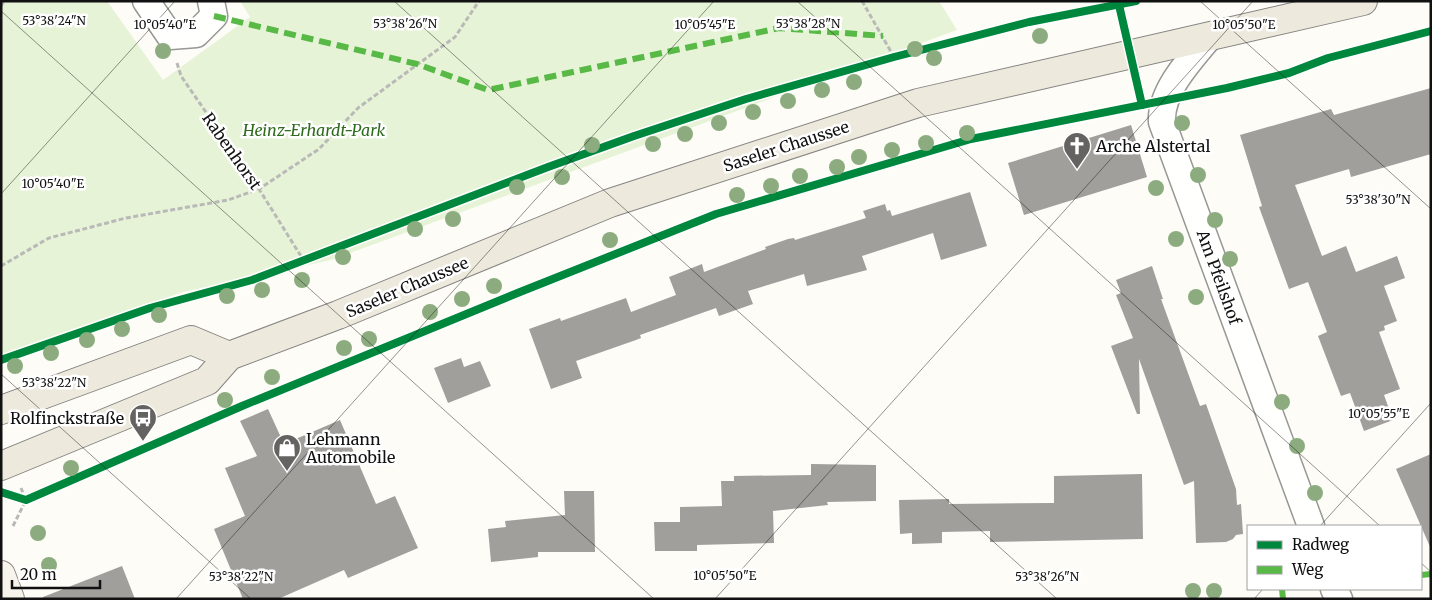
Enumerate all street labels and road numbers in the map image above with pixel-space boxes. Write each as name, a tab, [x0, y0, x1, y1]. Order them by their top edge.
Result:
street label: Rabenhorst	[198, 109, 266, 194]
street label: Saseler Chaussee	[721, 116, 851, 176]
street label: Am Pfeilshof	[1192, 226, 1246, 328]
street label: Saseler Chaussee	[343, 252, 471, 322]

